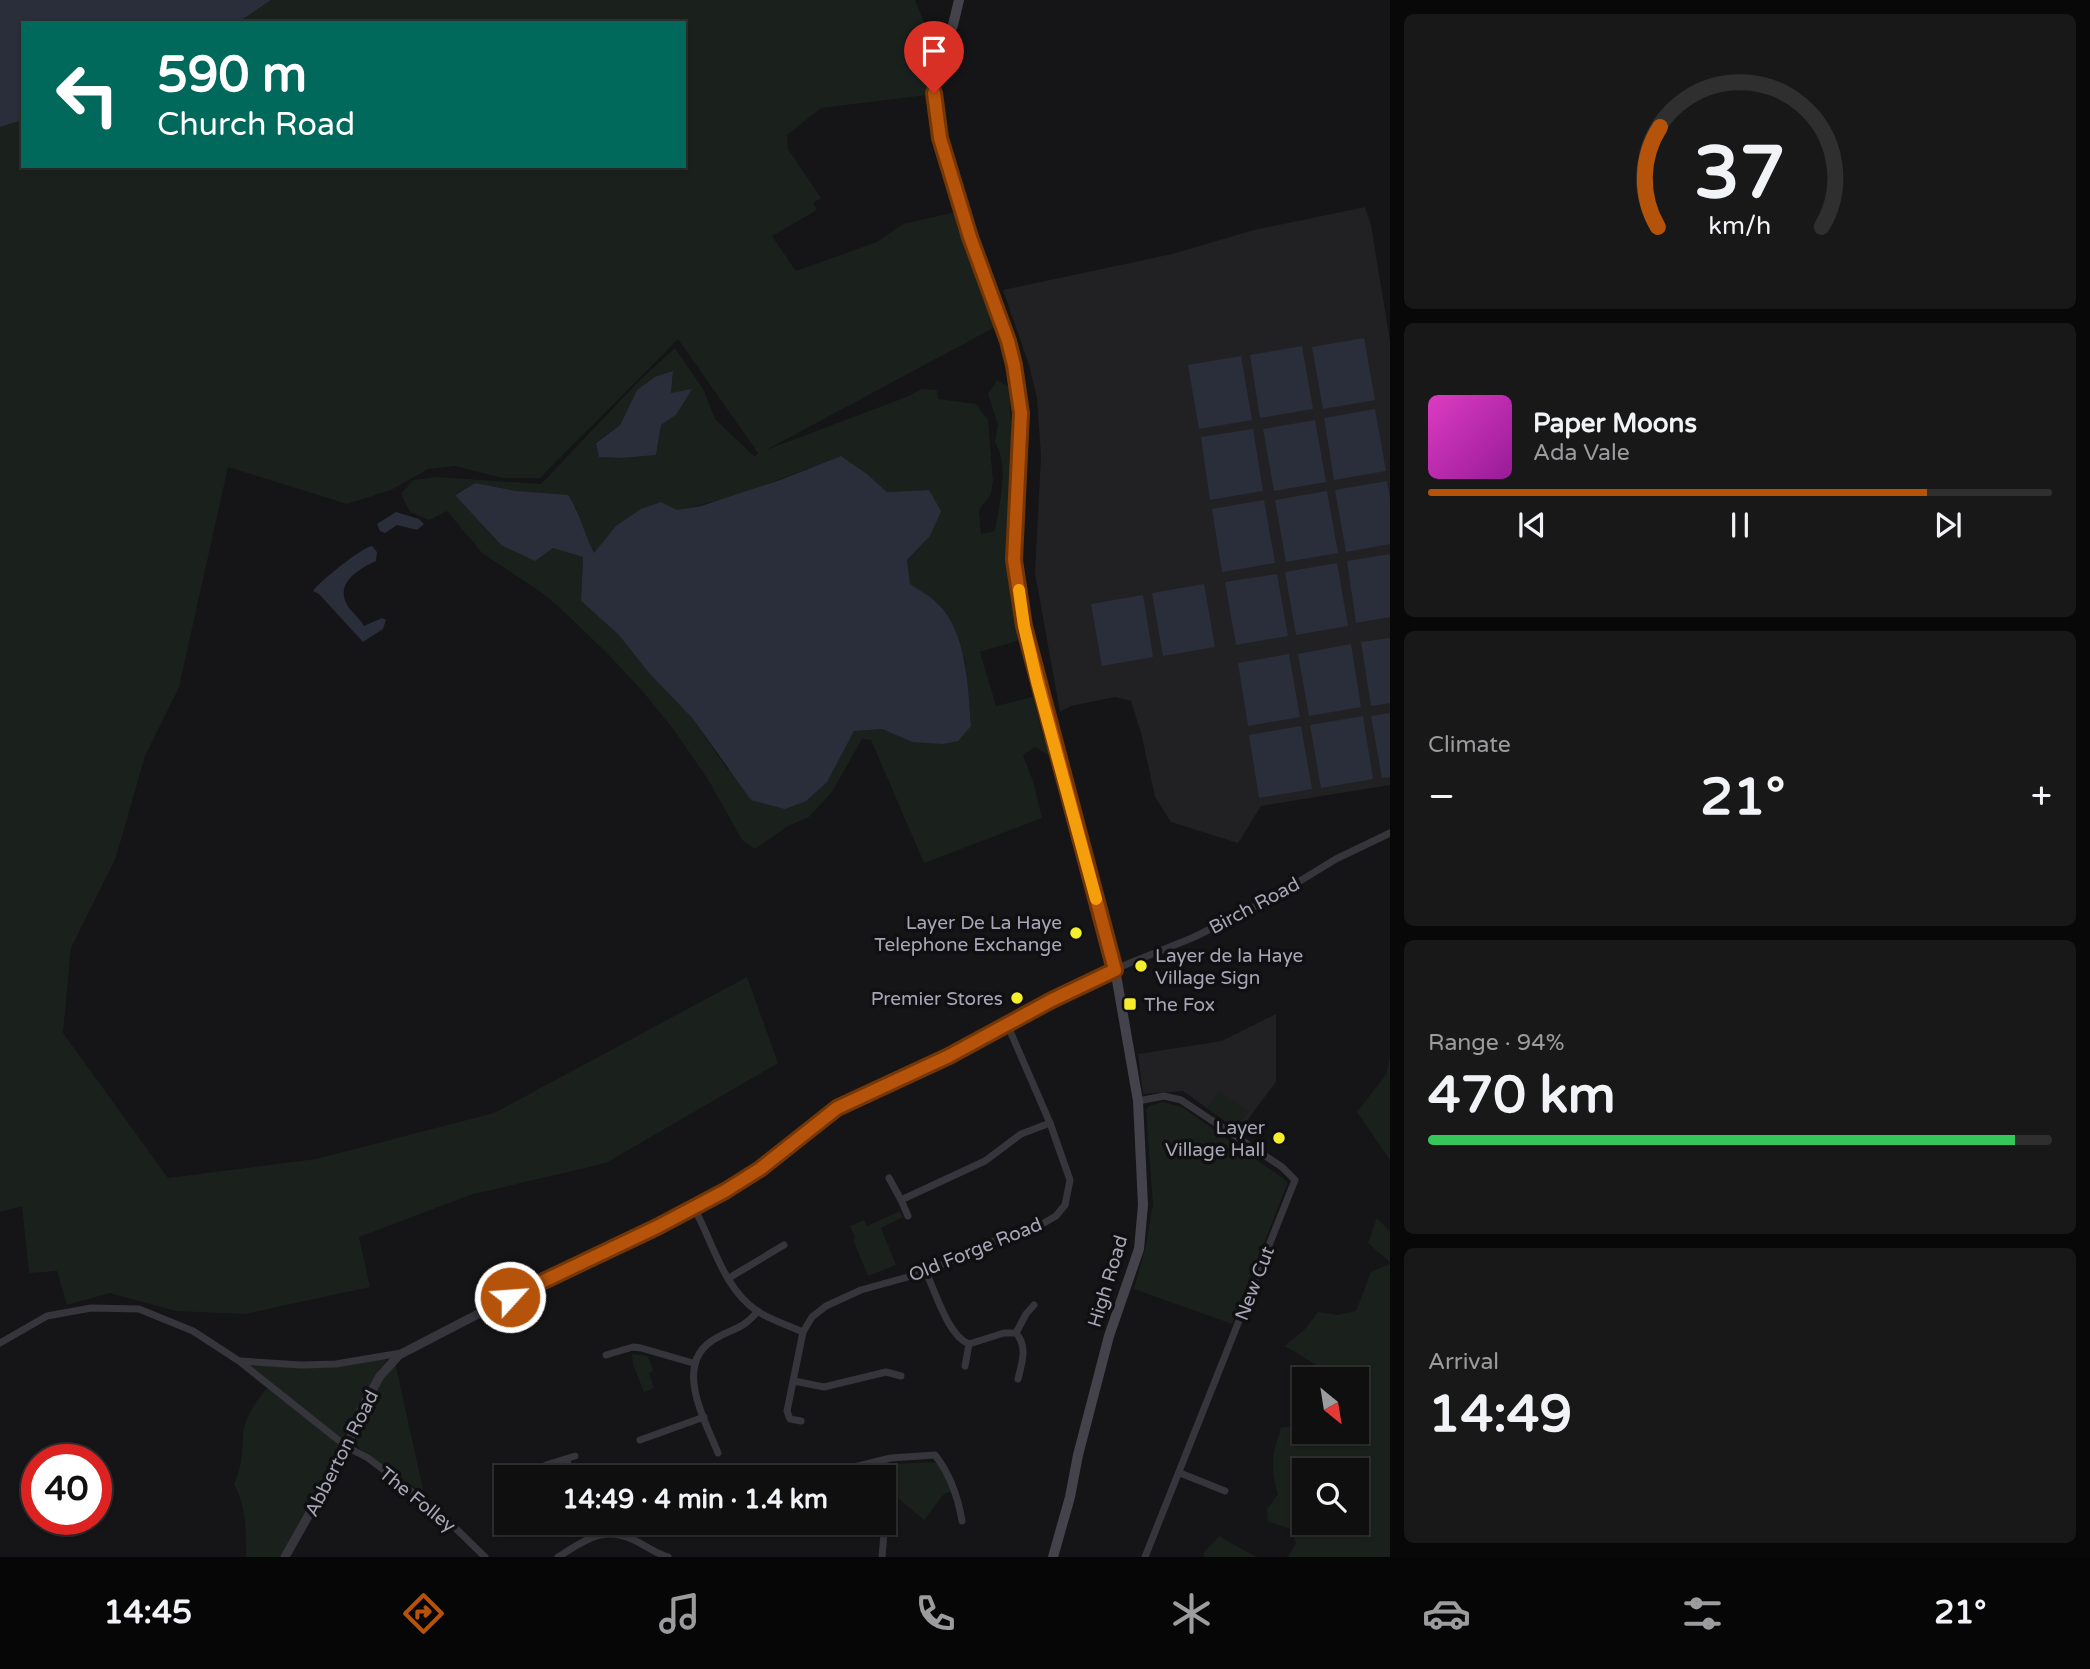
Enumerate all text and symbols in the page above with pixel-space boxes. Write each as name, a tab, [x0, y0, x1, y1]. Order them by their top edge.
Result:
pin	[904, 21, 964, 93]
icon: arrive	[915, 32, 953, 70]
text: 590 m	[157, 46, 307, 105]
icon: left	[42, 49, 133, 140]
text: Church Road	[157, 106, 355, 144]
text: 37	[1694, 131, 1786, 219]
text: km/h	[1709, 211, 1771, 241]
text: Paper Moons	[1533, 408, 1697, 439]
text: Ada Vale	[1533, 439, 1630, 467]
icon: previous	[1513, 506, 1551, 544]
icon: pause	[1721, 506, 1759, 544]
icon: next	[1929, 506, 1967, 544]
text: Climate	[1428, 731, 1511, 759]
text: 21°	[1700, 766, 1785, 829]
text: −	[1428, 774, 1455, 820]
text: +	[2031, 774, 2052, 820]
street label: Birch Road	[1206, 873, 1303, 939]
place label: Layer De La Haye Telephone Exchange	[874, 912, 1062, 956]
marker: Layer De La Haye Telephone Exchange	[1068, 925, 1084, 941]
place label: Layer de la Haye Village Sign	[1155, 945, 1303, 989]
marker: Layer de la Haye Village Sign	[1133, 958, 1149, 974]
place label: Premier Stores	[871, 988, 1003, 1010]
marker: Premier Stores	[1009, 990, 1025, 1006]
place label: The Fox	[1144, 994, 1215, 1016]
marker: The Fox	[1122, 996, 1138, 1012]
text: Range · 94%	[1428, 1029, 1564, 1057]
text: 470 km	[1428, 1064, 1616, 1127]
place label: Layer Village Hall	[1165, 1117, 1266, 1161]
marker: Layer Village Hall	[1271, 1130, 1287, 1146]
street label: Old Forge Road	[906, 1213, 1045, 1287]
street label: High Road	[1084, 1233, 1132, 1330]
street label: New Cut	[1231, 1243, 1279, 1323]
position arrow	[473, 1260, 547, 1334]
text: Arrival	[1428, 1348, 1499, 1376]
north arrow	[1292, 1367, 1368, 1444]
map controls	[1292, 1367, 1369, 1535]
text: 14:49	[1428, 1383, 1572, 1446]
street label: Abberton Road	[301, 1387, 383, 1520]
speed limit sign: 40	[21, 1444, 112, 1535]
button: search	[1292, 1458, 1369, 1535]
street label: The Folley	[375, 1462, 460, 1537]
text: 14:49 · 4 min · 1.4 km	[562, 1484, 828, 1515]
icon: directions	[399, 1589, 448, 1638]
icon: music	[655, 1589, 704, 1638]
icon: phone	[911, 1589, 960, 1638]
icon: climate	[1167, 1589, 1216, 1638]
icon: car	[1422, 1589, 1471, 1638]
icon: filters	[1678, 1589, 1727, 1638]
text: 14:45	[103, 1594, 192, 1632]
text: 21°	[1934, 1594, 1986, 1632]

